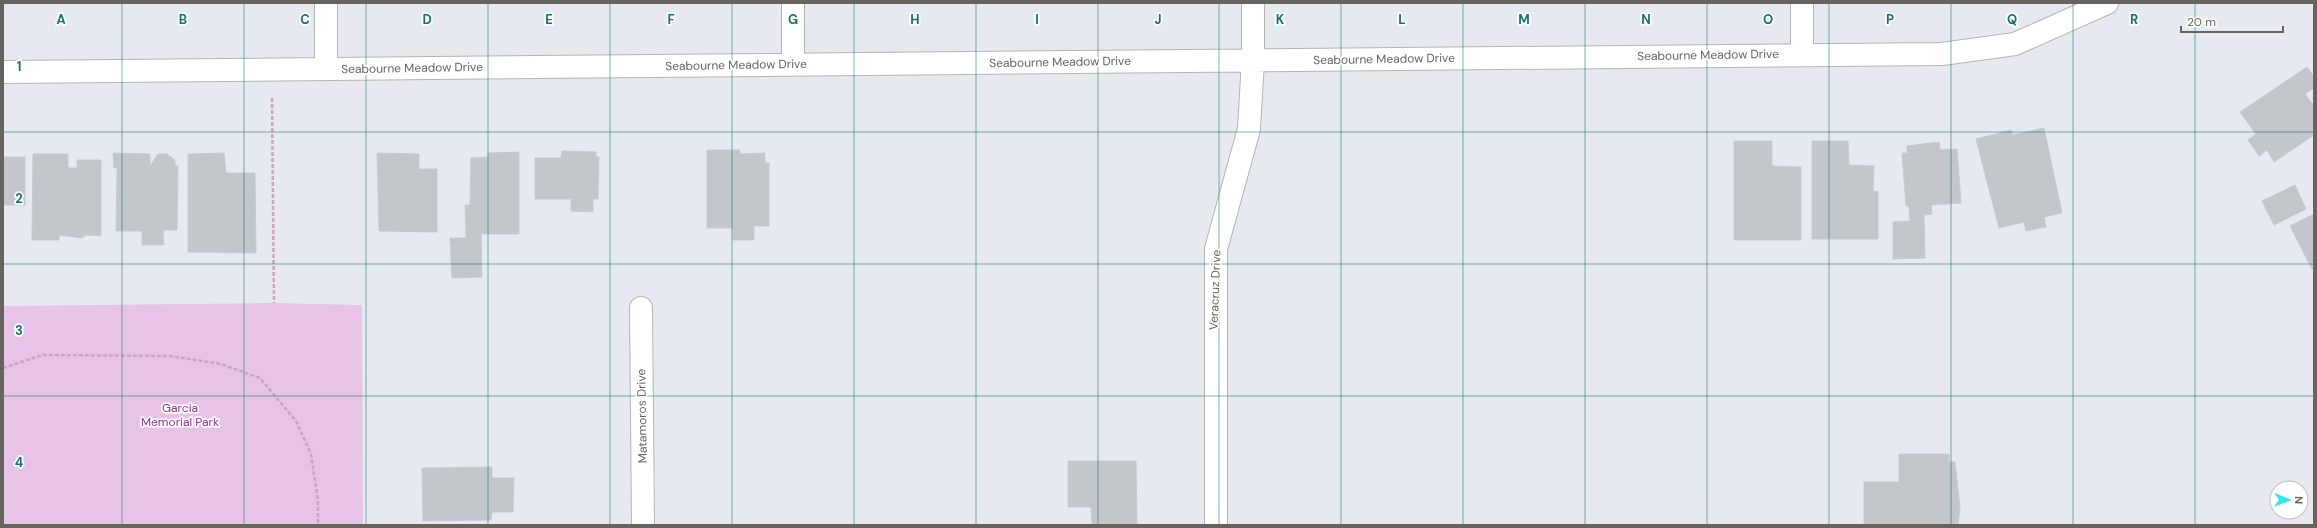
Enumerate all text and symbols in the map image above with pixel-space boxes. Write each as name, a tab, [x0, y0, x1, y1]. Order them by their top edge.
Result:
scale bar	[2181, 8, 2283, 34]
text: A	[56, 11, 66, 28]
text: B	[179, 11, 187, 28]
text: C	[300, 11, 310, 28]
text: D	[422, 11, 432, 28]
text: E	[545, 11, 553, 28]
text: F	[667, 11, 675, 28]
text: G	[788, 11, 798, 28]
text: H	[910, 11, 920, 28]
text: I	[1035, 11, 1039, 28]
text: J	[1154, 11, 1162, 28]
text: K	[1276, 11, 1285, 28]
text: L	[1398, 11, 1406, 28]
text: M	[1518, 11, 1530, 28]
text: N	[1641, 11, 1651, 28]
text: O	[1763, 11, 1773, 28]
text: P	[1886, 11, 1894, 28]
text: Q	[2007, 11, 2017, 28]
text: R	[2130, 11, 2138, 28]
text: 20 m	[2187, 14, 2216, 30]
street label: Seabourne Meadow Drive	[1637, 46, 1779, 64]
street label: Seabourne Meadow Drive	[1313, 50, 1455, 68]
street label: Seabourne Meadow Drive	[989, 53, 1131, 71]
street label: Seabourne Meadow Drive	[665, 56, 807, 74]
text: 1	[17, 58, 21, 75]
street label: Seabourne Meadow Drive	[341, 59, 483, 77]
text: 2	[15, 190, 23, 207]
street label: Veracruz Drive	[1206, 249, 1224, 330]
text: 3	[15, 322, 23, 339]
street label: Matamoros Drive	[633, 368, 651, 463]
park label: Garcia Memorial Park	[141, 400, 219, 430]
text: 4	[15, 454, 23, 471]
north arrow	[2269, 480, 2309, 520]
text: N	[2292, 496, 2306, 504]

